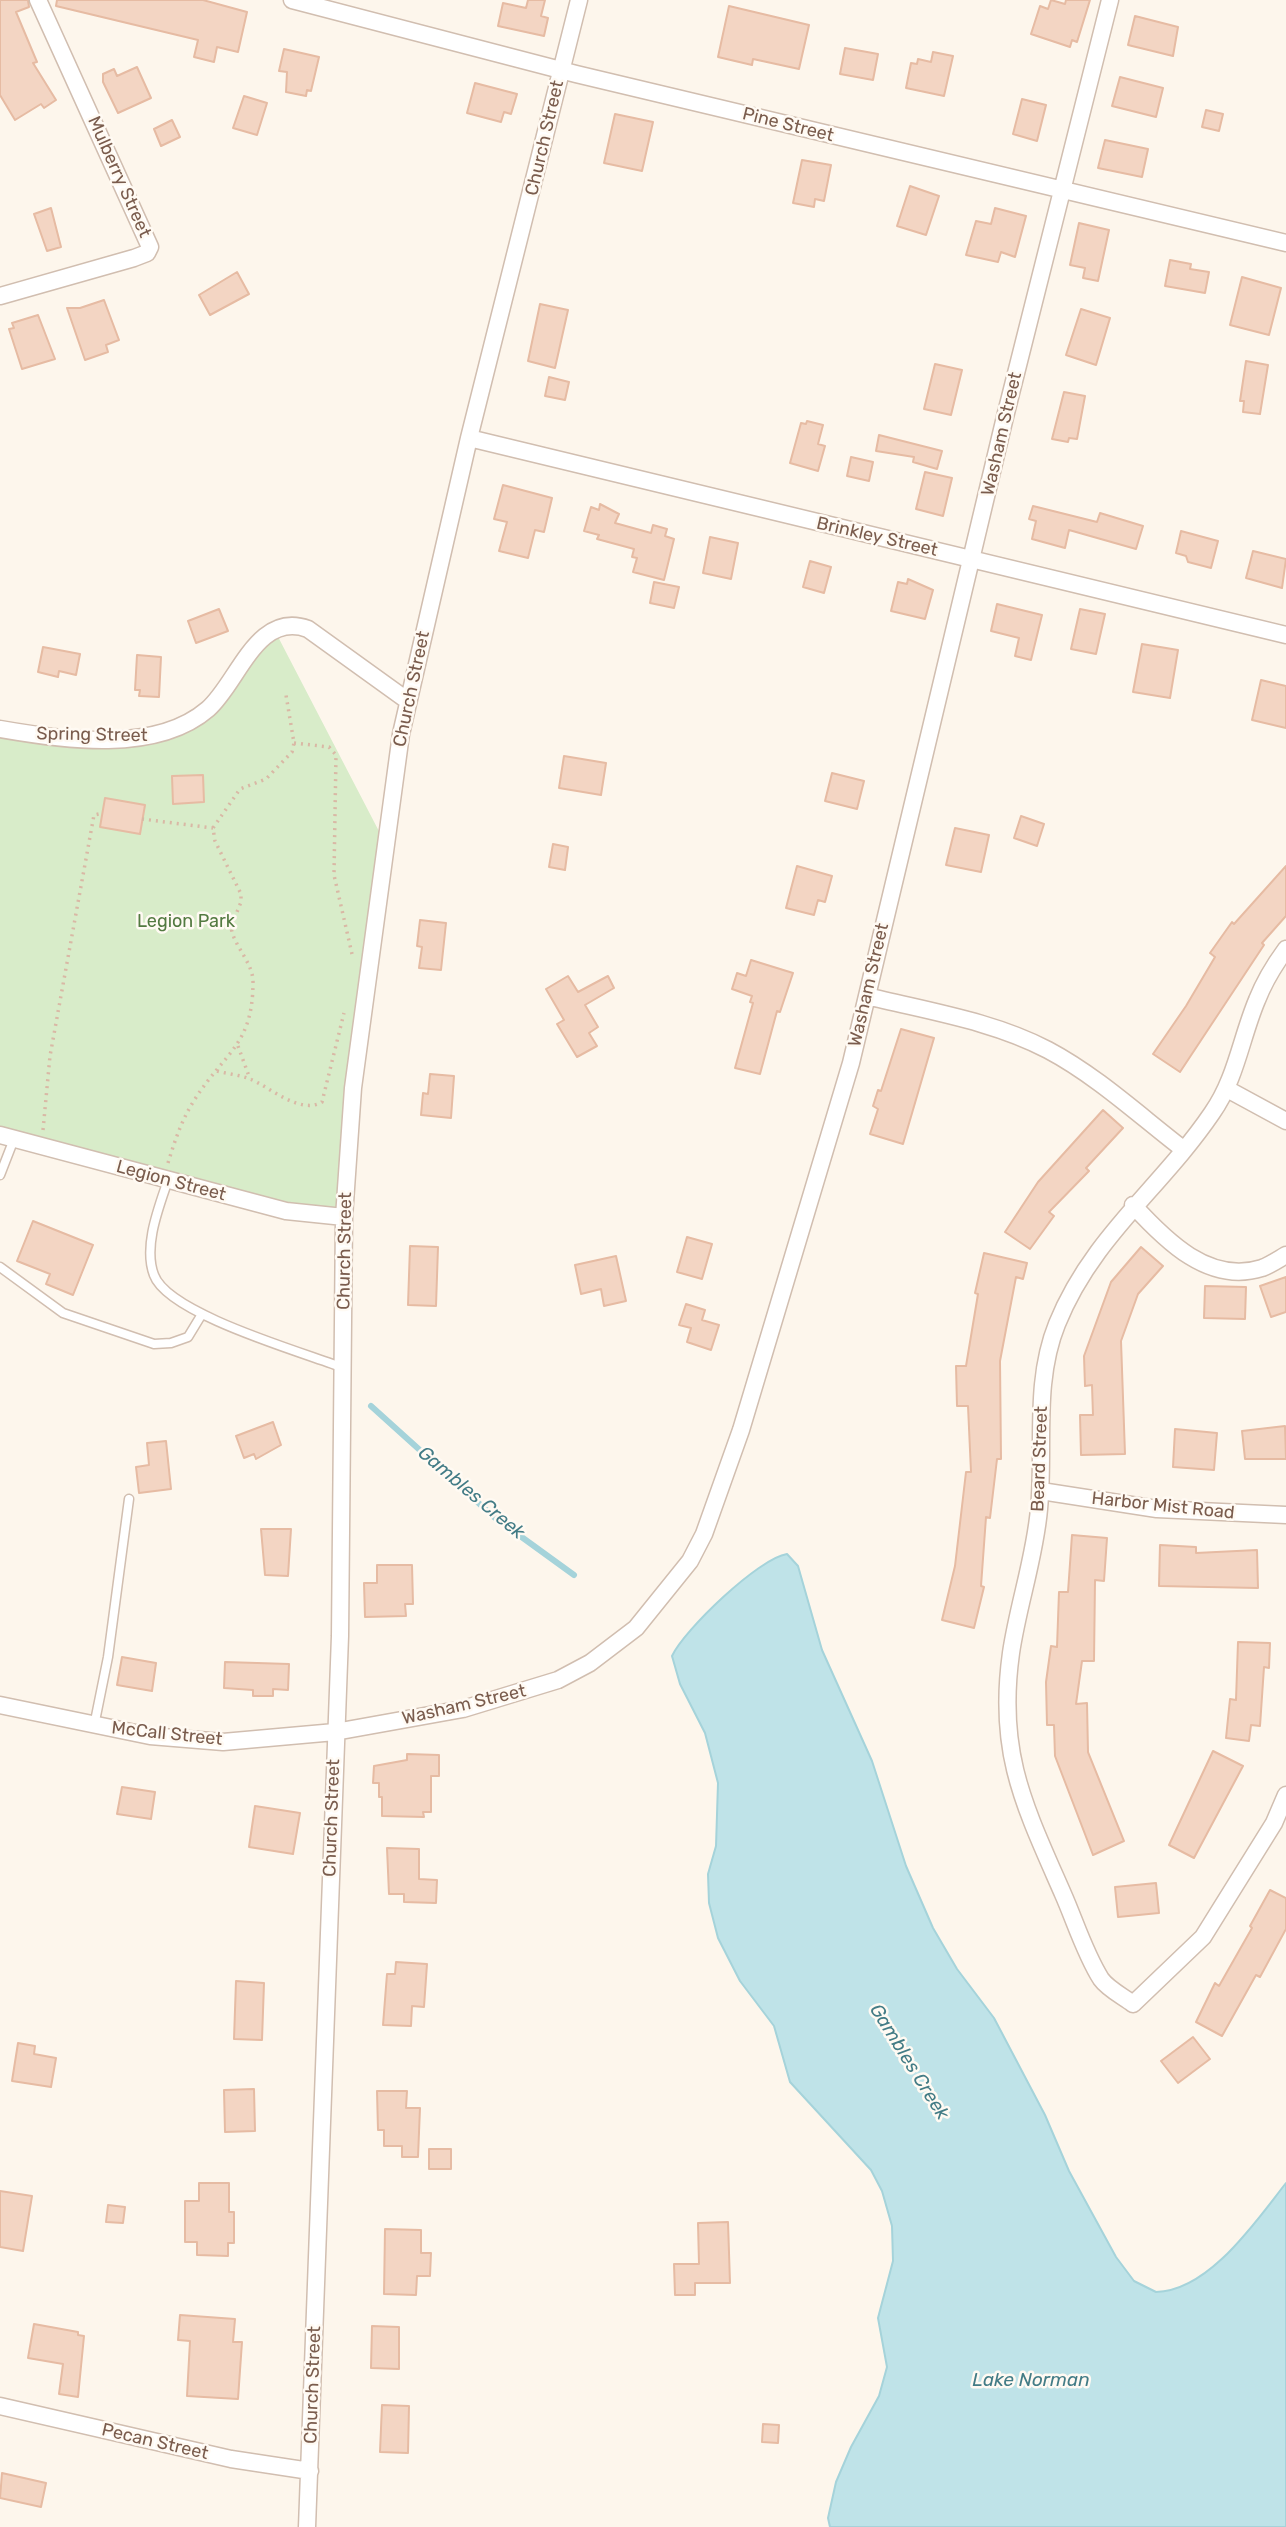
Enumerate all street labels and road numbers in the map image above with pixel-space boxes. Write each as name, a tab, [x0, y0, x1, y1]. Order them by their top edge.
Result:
street label: Church Street	[521, 78, 569, 198]
street label: Pine Street	[740, 103, 836, 147]
street label: Mulberry Street	[83, 113, 155, 241]
street label: Washam Street	[977, 370, 1027, 498]
street label: Brinkley Street	[814, 513, 940, 561]
street label: Church Street	[389, 629, 435, 749]
street label: Spring Street	[36, 723, 148, 747]
street label: Washam Street	[844, 921, 894, 1049]
street label: Legion Street	[114, 1156, 228, 1206]
street label: Church Street	[333, 1192, 357, 1310]
street label: Beard Street	[1027, 1406, 1053, 1512]
street label: Harbor Mist Road	[1090, 1488, 1236, 1524]
street label: Washam Street	[400, 1680, 528, 1730]
street label: McCall Street	[111, 1717, 223, 1751]
street label: Church Street	[319, 1759, 345, 1877]
street label: Church Street	[300, 2326, 326, 2444]
street label: Pecan Street	[100, 2419, 210, 2465]

